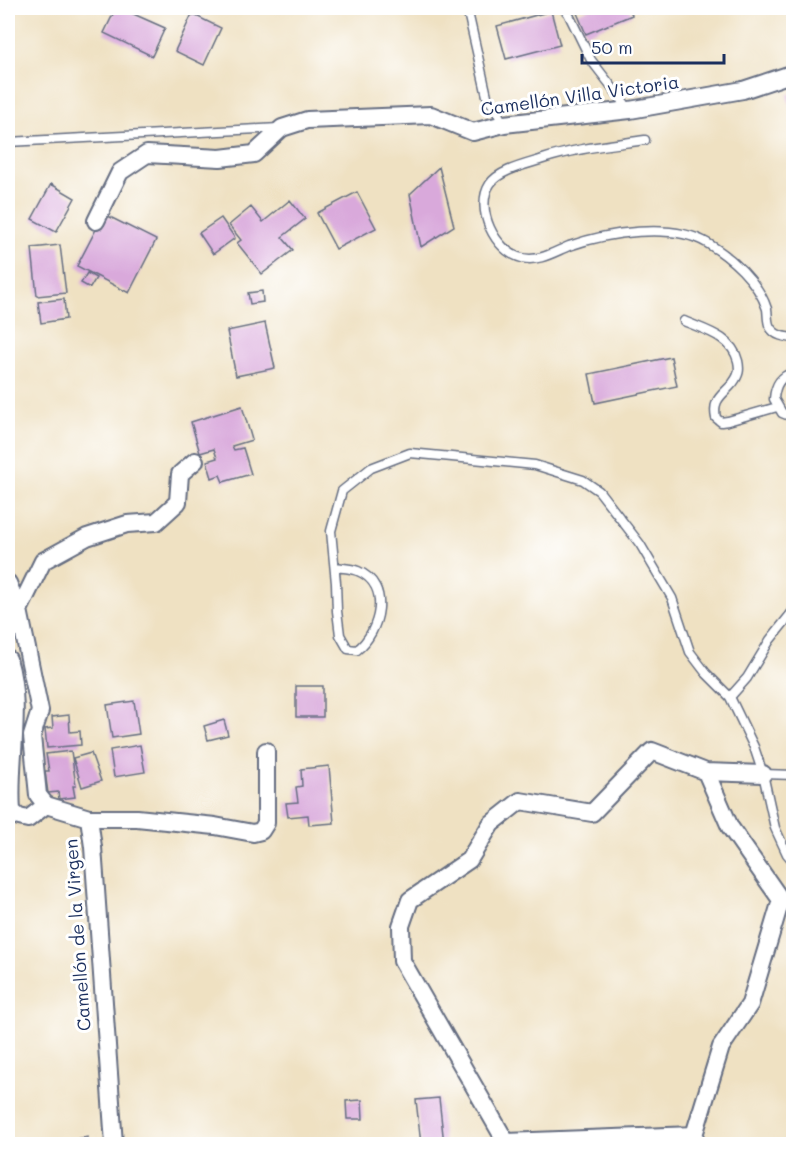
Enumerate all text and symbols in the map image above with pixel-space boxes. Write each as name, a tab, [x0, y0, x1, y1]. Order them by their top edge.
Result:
scale bar	[582, 27, 724, 65]
text: 50 m	[591, 35, 633, 59]
street label: Camellón Villa Victoria	[479, 69, 681, 121]
street label: Camellón de la Virgen	[58, 838, 96, 1032]

